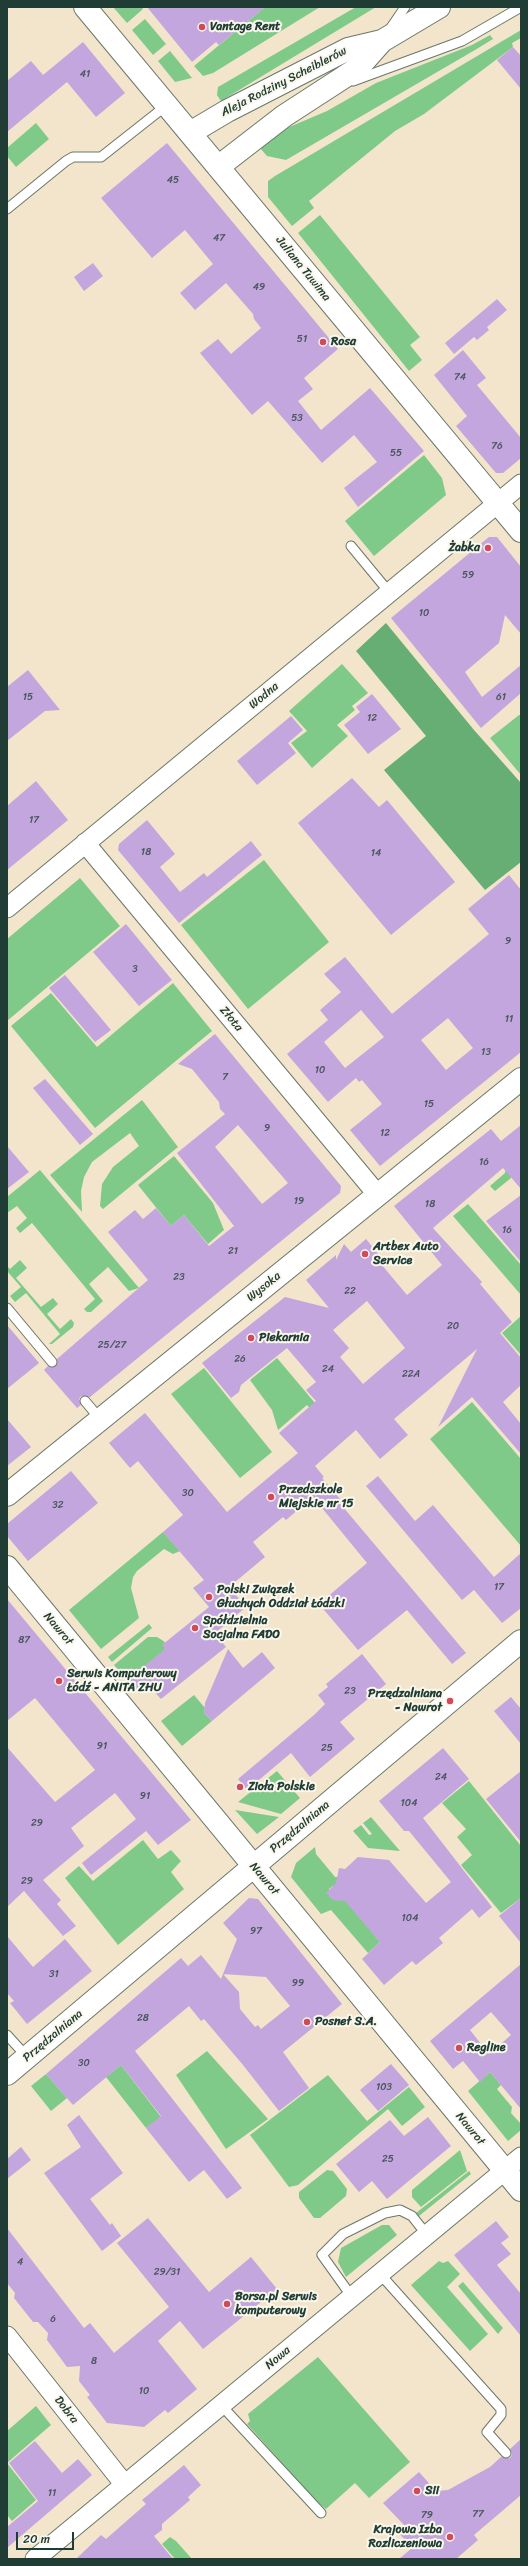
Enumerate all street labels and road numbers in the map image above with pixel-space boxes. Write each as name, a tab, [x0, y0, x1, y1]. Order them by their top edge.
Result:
street label: Aleja Rodziny Scheiblerów	[219, 44, 349, 120]
street label: Juliana Tuwima	[272, 234, 334, 304]
street label: Wodna	[246, 680, 282, 712]
street label: Złota	[216, 1003, 246, 1035]
street label: Wysoka	[244, 1269, 284, 1305]
street label: Nawrot	[40, 1610, 76, 1648]
street label: Przędzalniana	[267, 1798, 333, 1856]
street label: Nawrot	[246, 1860, 282, 1898]
street label: Przędzalniana	[20, 2007, 86, 2065]
street label: Nawrot	[452, 2110, 488, 2148]
street label: Nowa	[262, 2343, 294, 2373]
street label: Dobra	[51, 2393, 81, 2427]

